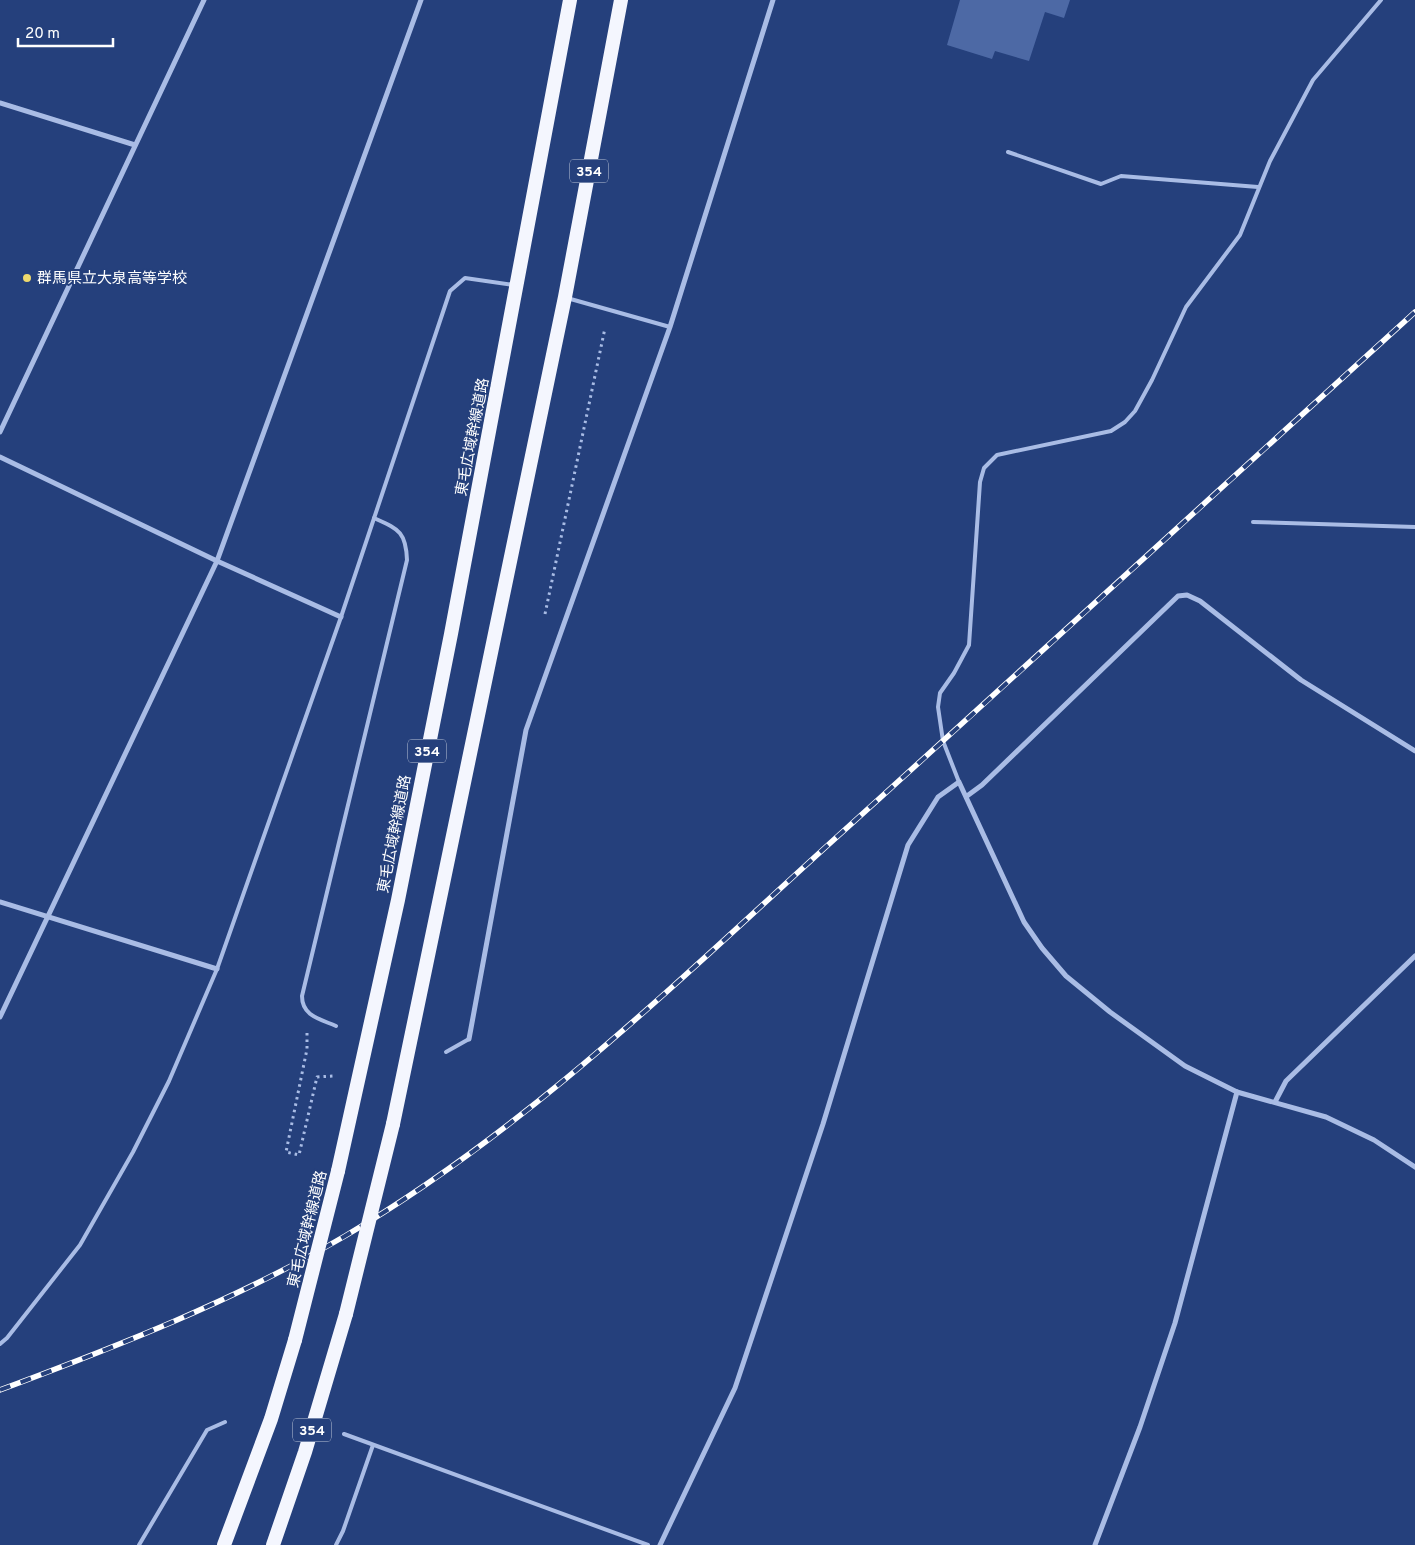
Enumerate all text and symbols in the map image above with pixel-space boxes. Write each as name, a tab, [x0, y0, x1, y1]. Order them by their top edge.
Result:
scale bar	[18, 15, 112, 47]
text: 20 m	[25, 25, 60, 44]
road number: 354	[570, 160, 608, 182]
place label: 群馬県立大泉高等学校	[37, 270, 187, 289]
marker: 群馬県立大泉高等学校	[21, 272, 33, 284]
street label: 東毛広域幹線道路	[453, 377, 494, 498]
road number: 354	[408, 739, 446, 762]
street label: 東毛広域幹線道路	[375, 774, 416, 895]
street label: 東毛広域幹線道路	[285, 1169, 332, 1290]
road number: 354	[293, 1418, 331, 1442]

